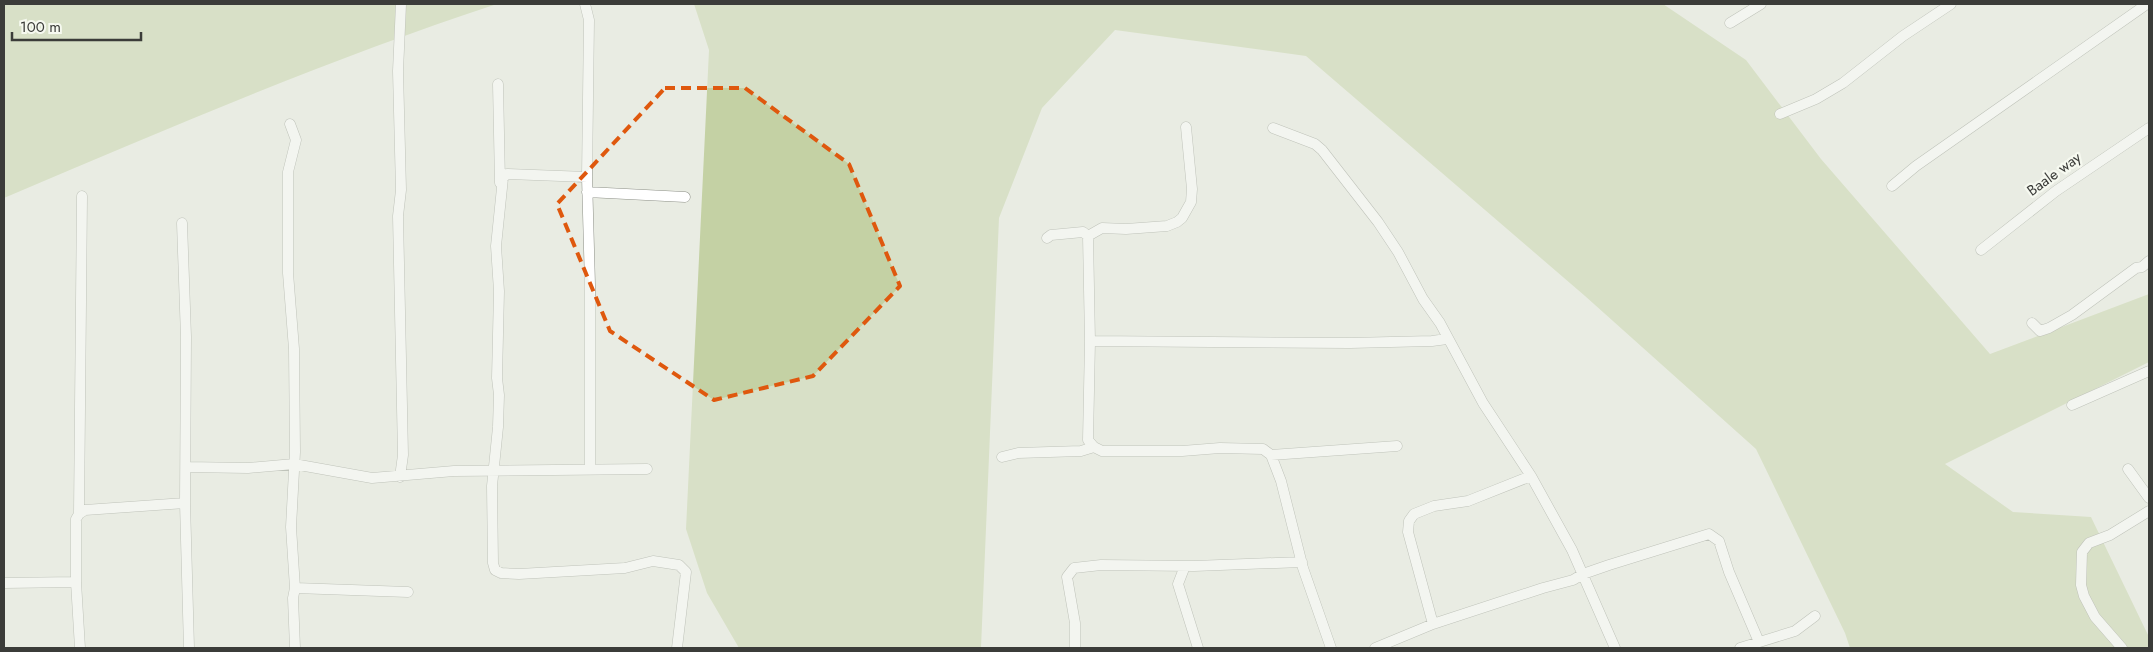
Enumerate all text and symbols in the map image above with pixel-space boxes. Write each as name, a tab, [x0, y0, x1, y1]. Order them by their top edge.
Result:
scale bar	[12, 10, 141, 42]
text: 100 m	[20, 16, 61, 38]
street label: Baale way	[2022, 147, 2086, 201]

